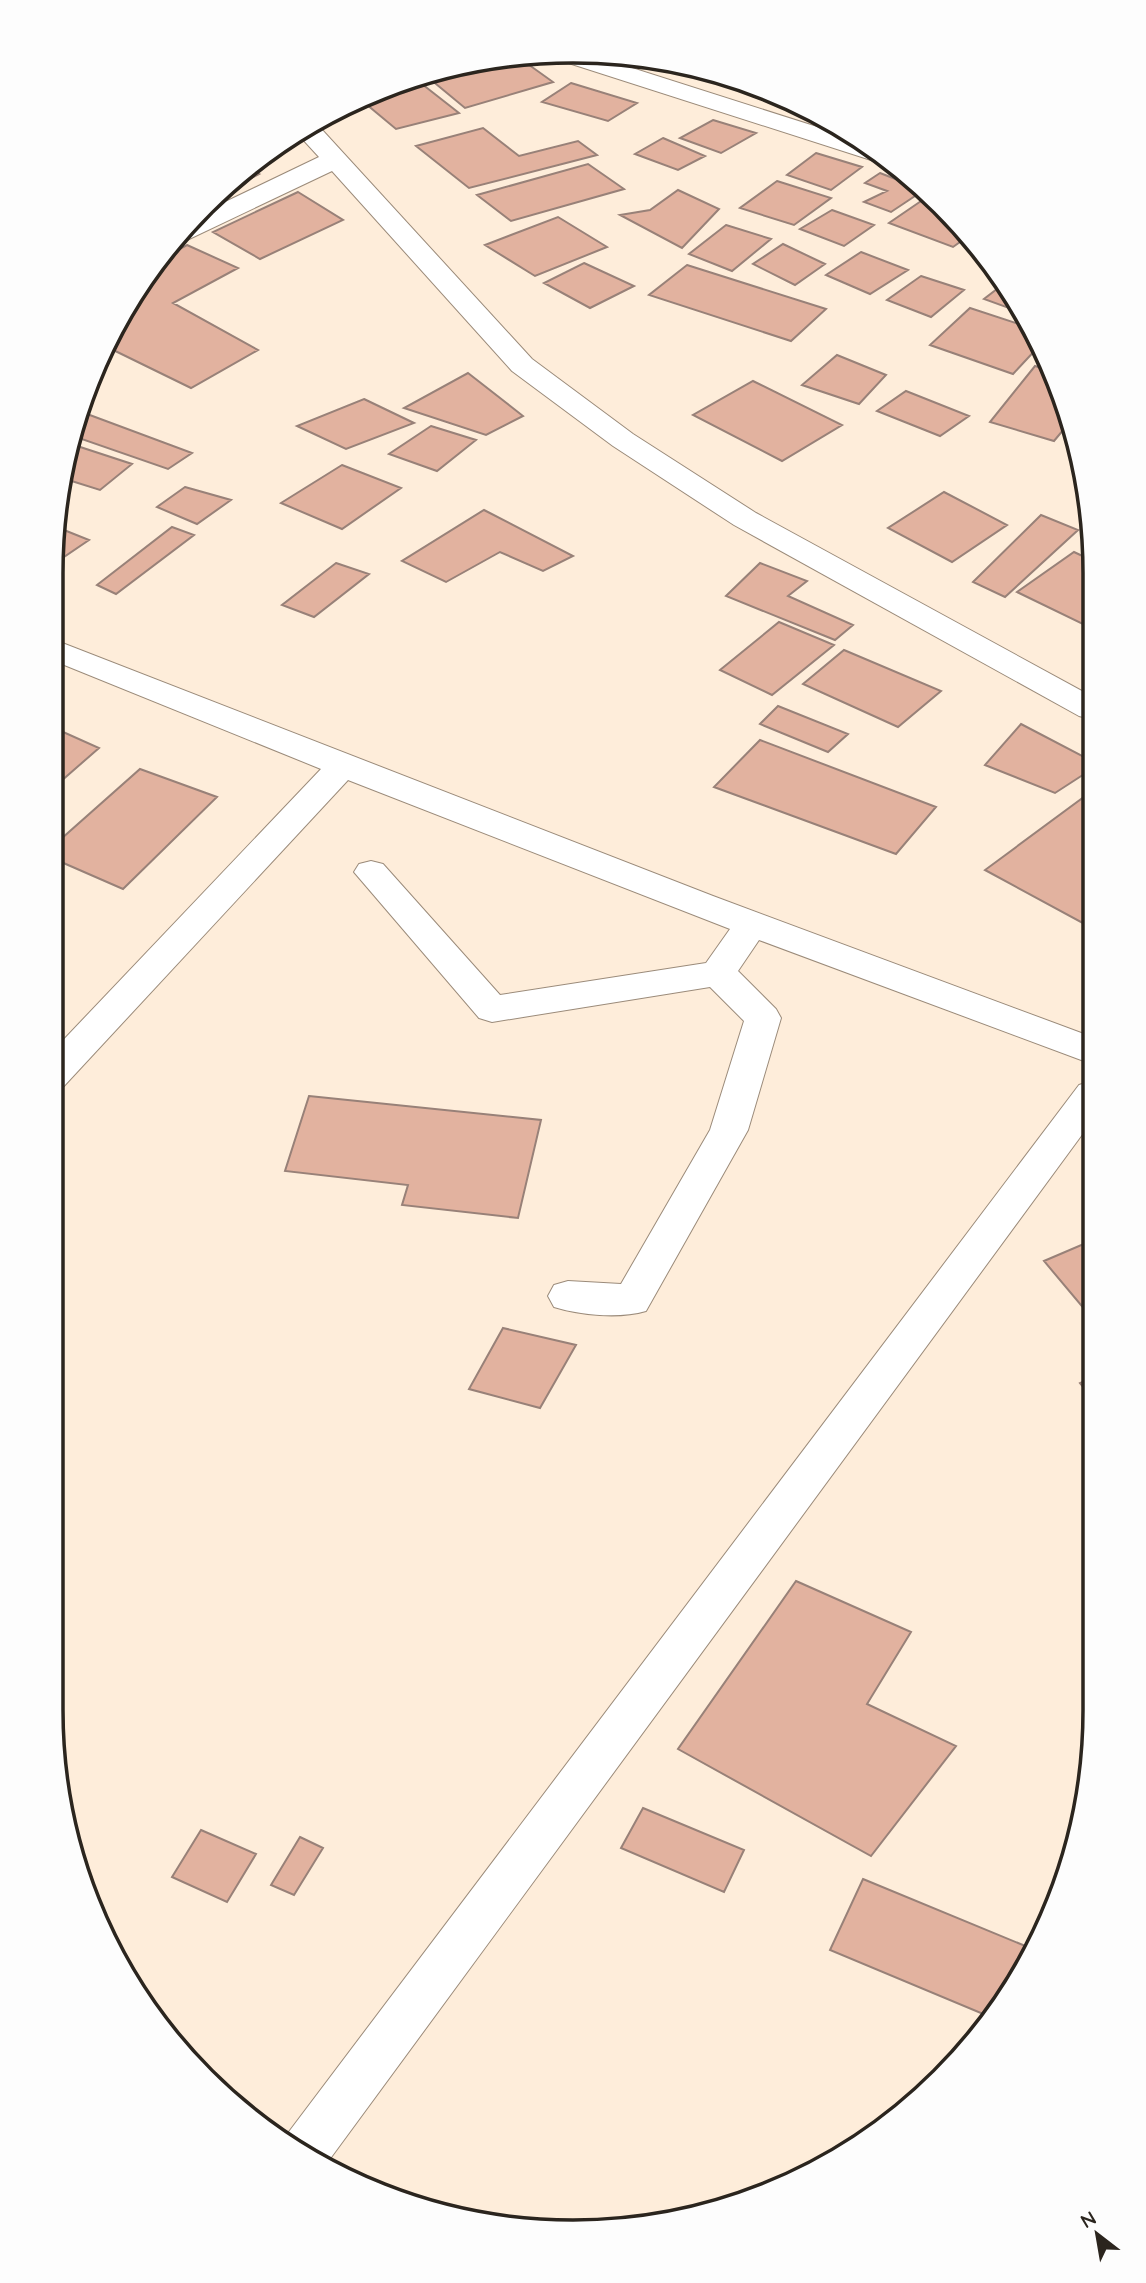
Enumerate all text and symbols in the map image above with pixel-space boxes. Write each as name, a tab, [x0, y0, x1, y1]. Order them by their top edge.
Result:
north arrow	[1062, 2199, 1132, 2269]
text: N	[1076, 2206, 1100, 2233]

